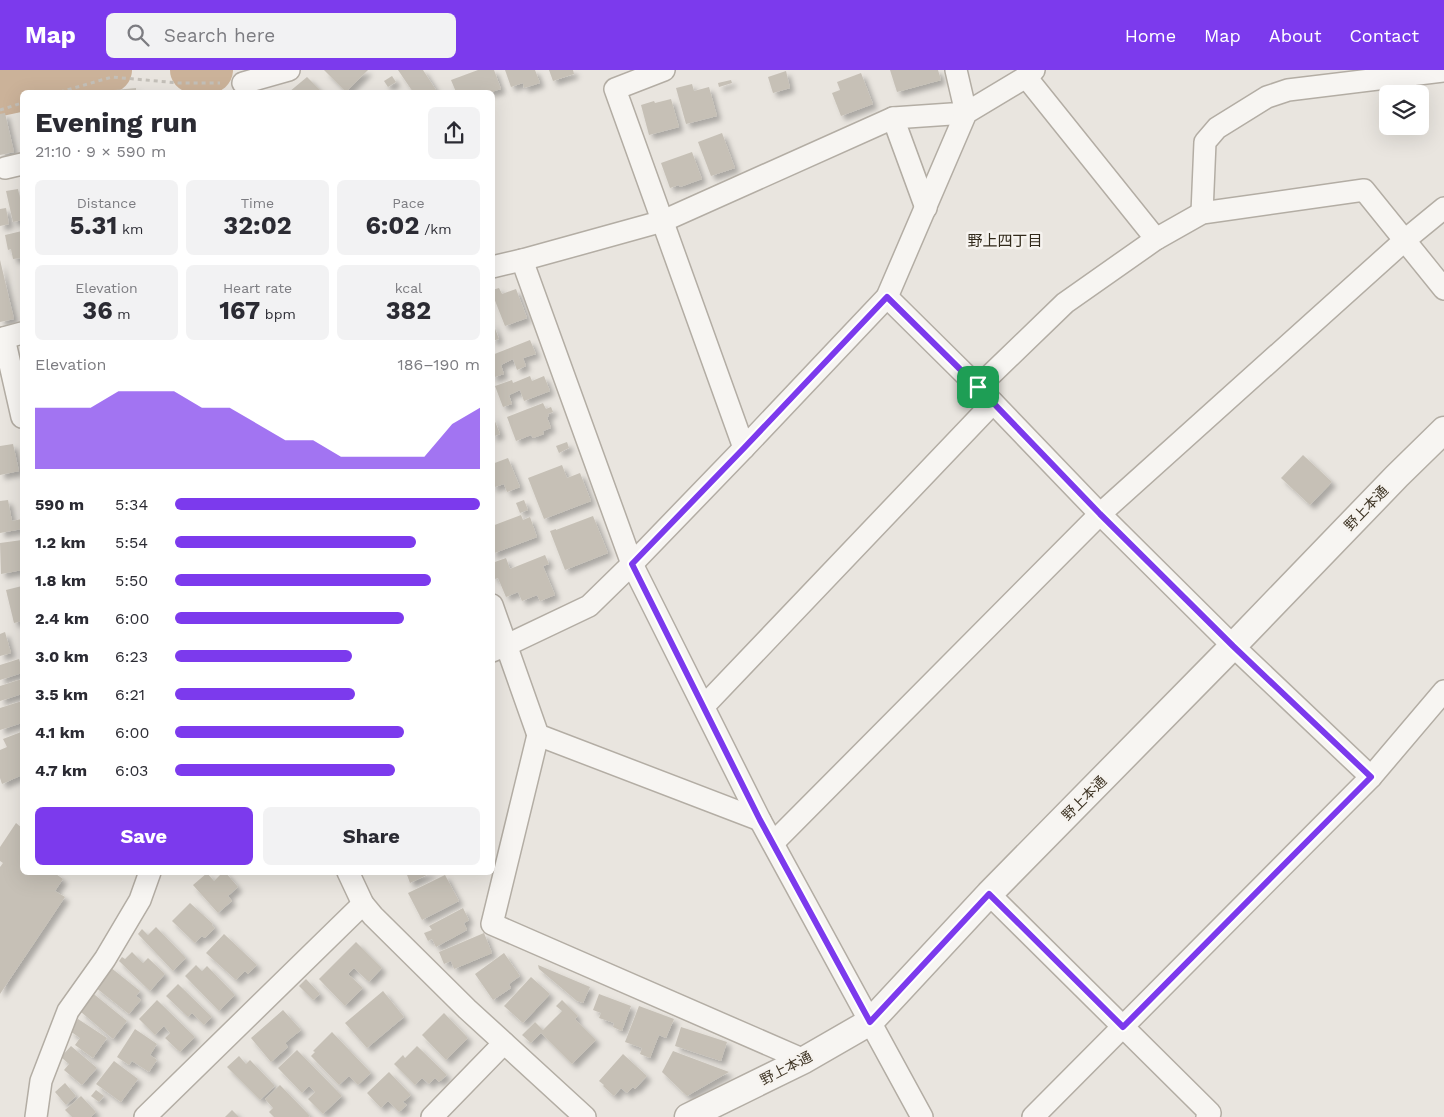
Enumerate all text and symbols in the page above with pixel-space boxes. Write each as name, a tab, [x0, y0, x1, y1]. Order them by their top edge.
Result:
search box	[106, 13, 456, 58]
text: Map	[25, 21, 76, 49]
icon: search	[124, 21, 152, 49]
text: Search here	[164, 24, 275, 47]
text: Home	[1125, 25, 1176, 46]
text: Map	[1204, 25, 1241, 46]
text: About	[1269, 25, 1321, 46]
text: Contact	[1349, 25, 1419, 46]
map controls	[1379, 85, 1429, 135]
button: layers	[1379, 85, 1429, 135]
text: Evening run	[35, 106, 197, 139]
button: share	[428, 107, 480, 159]
text: 21:10 · 9 × 590 m	[35, 142, 166, 161]
text: Distance	[77, 195, 136, 211]
text: Time	[241, 195, 274, 211]
text: Pace	[392, 195, 425, 211]
text: 5.31	[70, 211, 117, 240]
text: 32:02	[223, 211, 292, 240]
text: 6:02	[365, 211, 419, 240]
text: km	[117, 221, 143, 237]
text: /km	[419, 221, 452, 237]
district label: 野上四丁目	[967, 232, 1043, 250]
text: Elevation	[75, 280, 138, 296]
text: Heart rate	[223, 280, 292, 296]
text: kcal	[395, 280, 422, 296]
text: 36	[82, 296, 113, 325]
text: 167	[219, 296, 260, 325]
text: 382	[386, 296, 431, 325]
text: m	[113, 306, 131, 322]
text: bpm	[260, 306, 296, 322]
text: Elevation	[35, 355, 106, 374]
text: 186–190 m	[397, 355, 480, 374]
pin	[957, 366, 999, 408]
icon: arrive	[964, 373, 992, 401]
street label: 野上本通	[1341, 482, 1391, 534]
text: 590 m	[35, 495, 84, 514]
text: 5:34	[115, 495, 148, 514]
text: 1.2 km	[35, 533, 86, 552]
text: 5:54	[115, 533, 148, 552]
text: 1.8 km	[35, 571, 86, 590]
text: 5:50	[115, 571, 148, 590]
text: 2.4 km	[35, 609, 89, 628]
text: 6:00	[115, 609, 149, 628]
text: 3.0 km	[35, 647, 89, 666]
text: 6:23	[115, 647, 148, 666]
text: 3.5 km	[35, 685, 88, 704]
text: 6:21	[115, 685, 145, 704]
text: 4.1 km	[35, 723, 85, 742]
text: 6:00	[115, 723, 149, 742]
text: 4.7 km	[35, 761, 87, 780]
text: 6:03	[115, 761, 148, 780]
street label: 野上本通	[1059, 773, 1109, 823]
button: Save	[35, 807, 253, 865]
button: Share	[263, 807, 480, 865]
street label: 野上本通	[757, 1048, 815, 1088]

